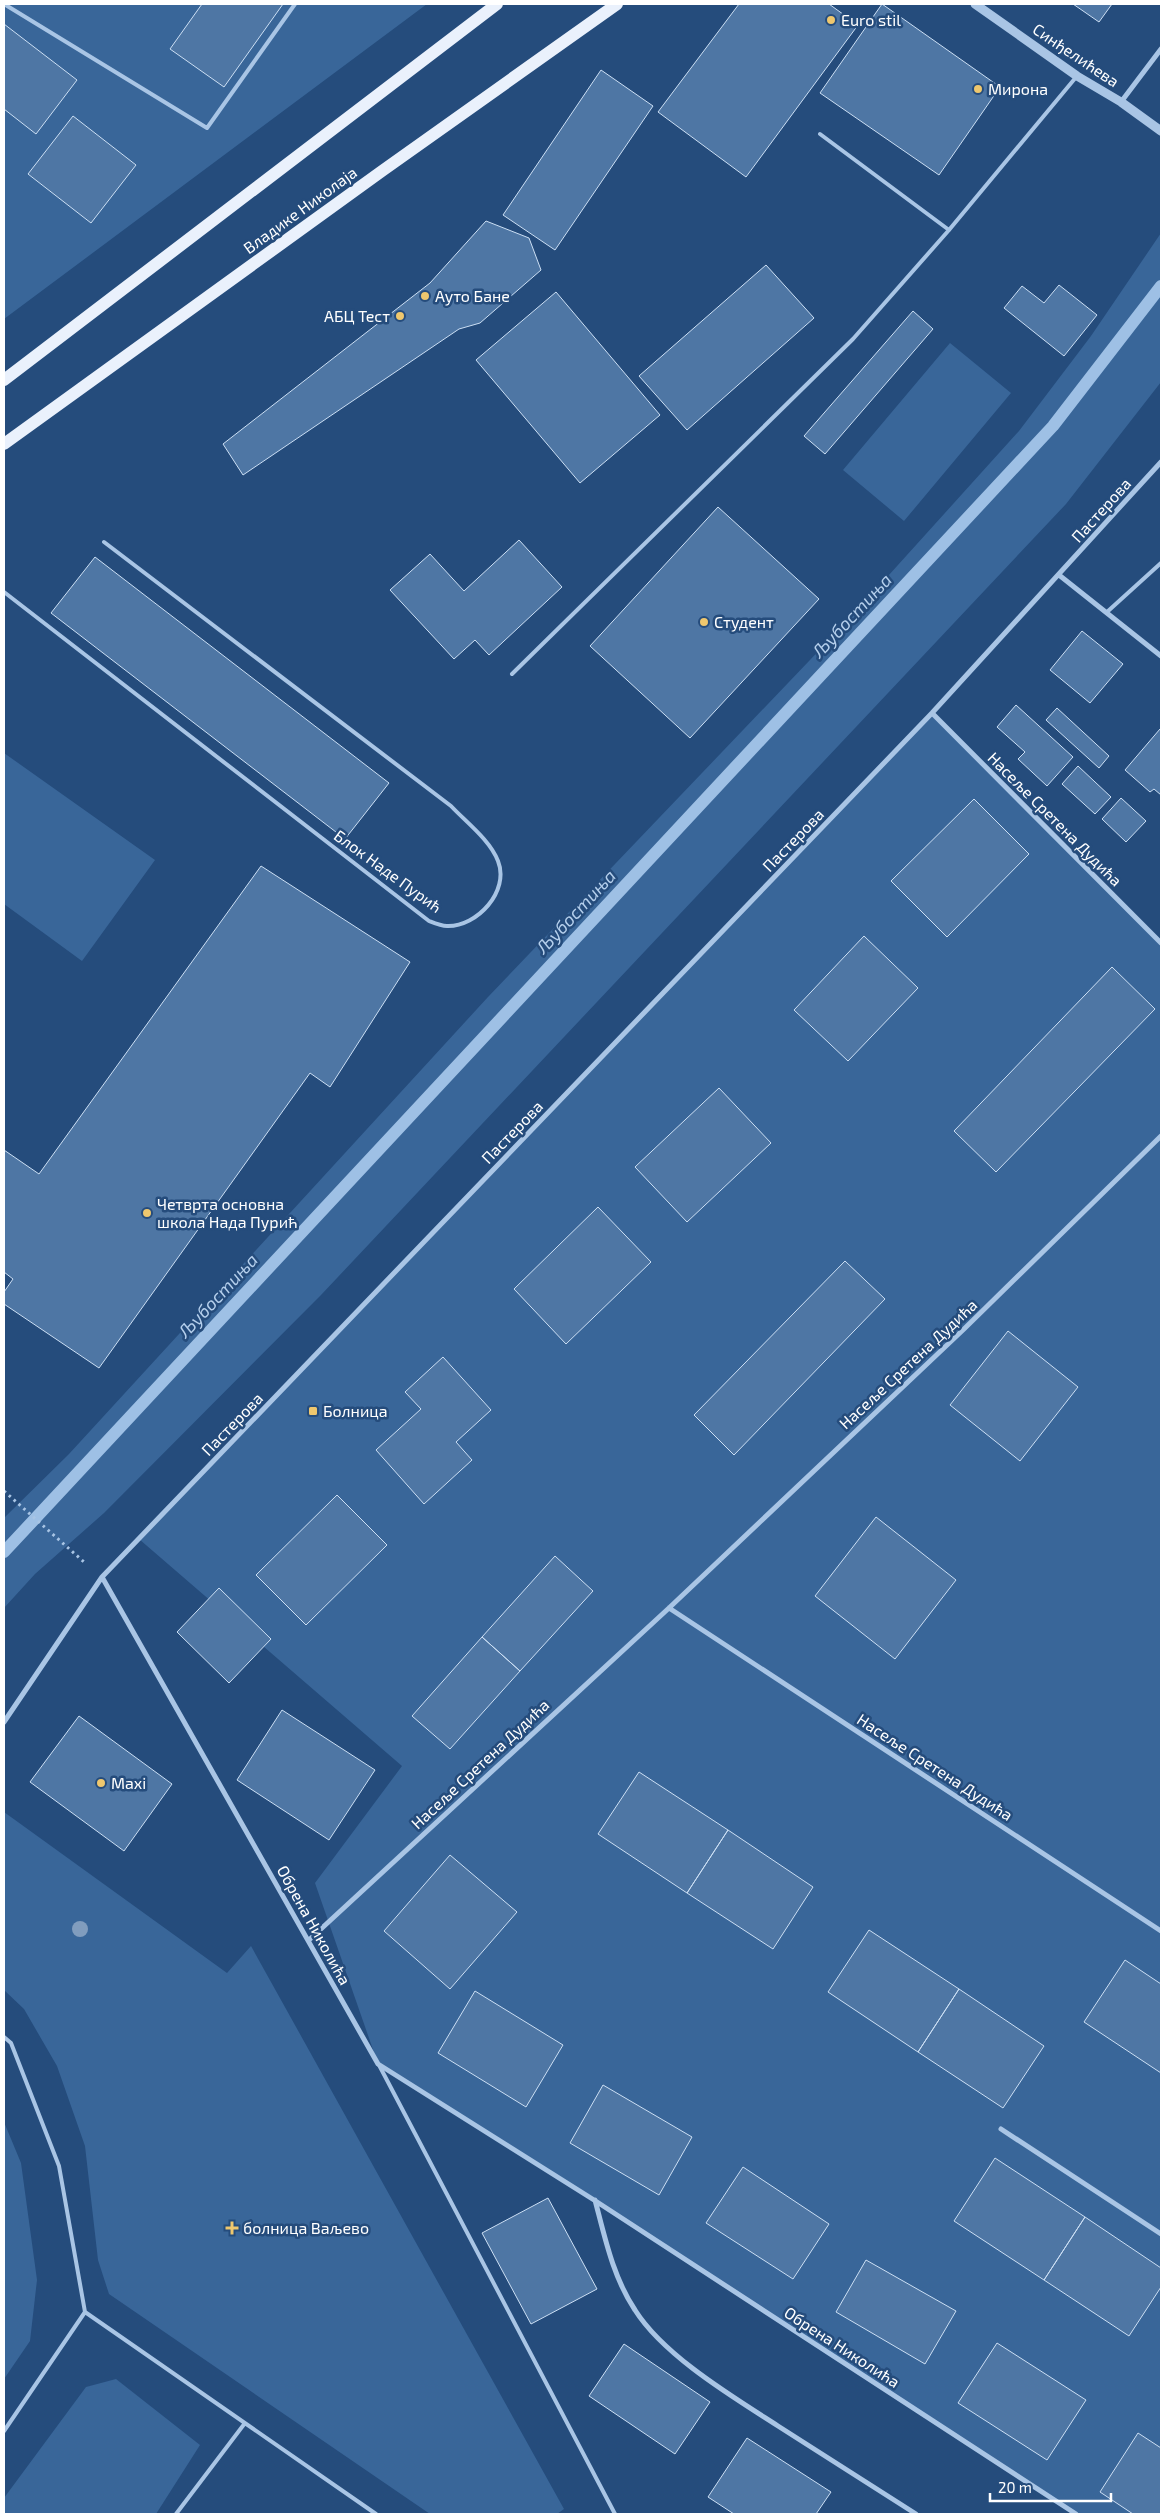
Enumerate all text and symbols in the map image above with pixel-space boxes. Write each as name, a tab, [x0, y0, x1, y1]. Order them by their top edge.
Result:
place label: Euro stil	[841, 10, 901, 29]
marker: Euro stil	[825, 14, 837, 26]
street label: Синђелићева	[1029, 19, 1123, 91]
place label: Мирона	[988, 79, 1048, 98]
marker: Мирона	[972, 83, 984, 95]
street label: Владике Николаја	[239, 162, 361, 258]
place label: Ауто Бане	[435, 286, 510, 306]
marker: Ауто Бане	[419, 290, 431, 302]
place label: АБЦ Тест	[324, 306, 390, 325]
marker: АБЦ Тест	[394, 310, 406, 322]
street label: Пастерова	[1067, 474, 1134, 546]
water label: Љубостиња	[806, 569, 896, 663]
place label: Студент	[714, 612, 774, 632]
marker: Студент	[698, 616, 710, 628]
street label: Насеље Сретена Дудића	[984, 748, 1126, 890]
street label: Пастерова	[758, 804, 827, 875]
street label: Блок Наде Пурић	[330, 825, 446, 917]
water label: Љубостиња	[530, 865, 620, 959]
street label: Пастерова	[477, 1096, 546, 1167]
place label: Четврта основна школа Нада Пурић	[157, 1194, 297, 1232]
marker: Четврта основна школа Нада Пурић	[141, 1207, 153, 1219]
water label: Љубостиња	[172, 1249, 262, 1343]
street label: Насеље Сретена Дудића	[835, 1295, 981, 1433]
street label: Пастерова	[197, 1388, 266, 1459]
place label: Болница	[323, 1401, 388, 1420]
marker: Болница	[307, 1405, 319, 1417]
street label: Насеље Сретена Дудића	[407, 1695, 553, 1833]
street label: Насеље Сретена Дудића	[853, 1709, 1017, 1825]
place label: Maxi	[111, 1773, 146, 1792]
marker: Maxi	[95, 1777, 107, 1789]
street label: Обрена Николића	[274, 1862, 355, 1988]
place label: болница Ваљево	[243, 2218, 369, 2237]
marker: болница Ваљево	[225, 2221, 239, 2235]
street label: Обрена Николића	[781, 2302, 904, 2391]
scale bar	[990, 2470, 1111, 2502]
text: 20 m	[998, 2478, 1032, 2496]

